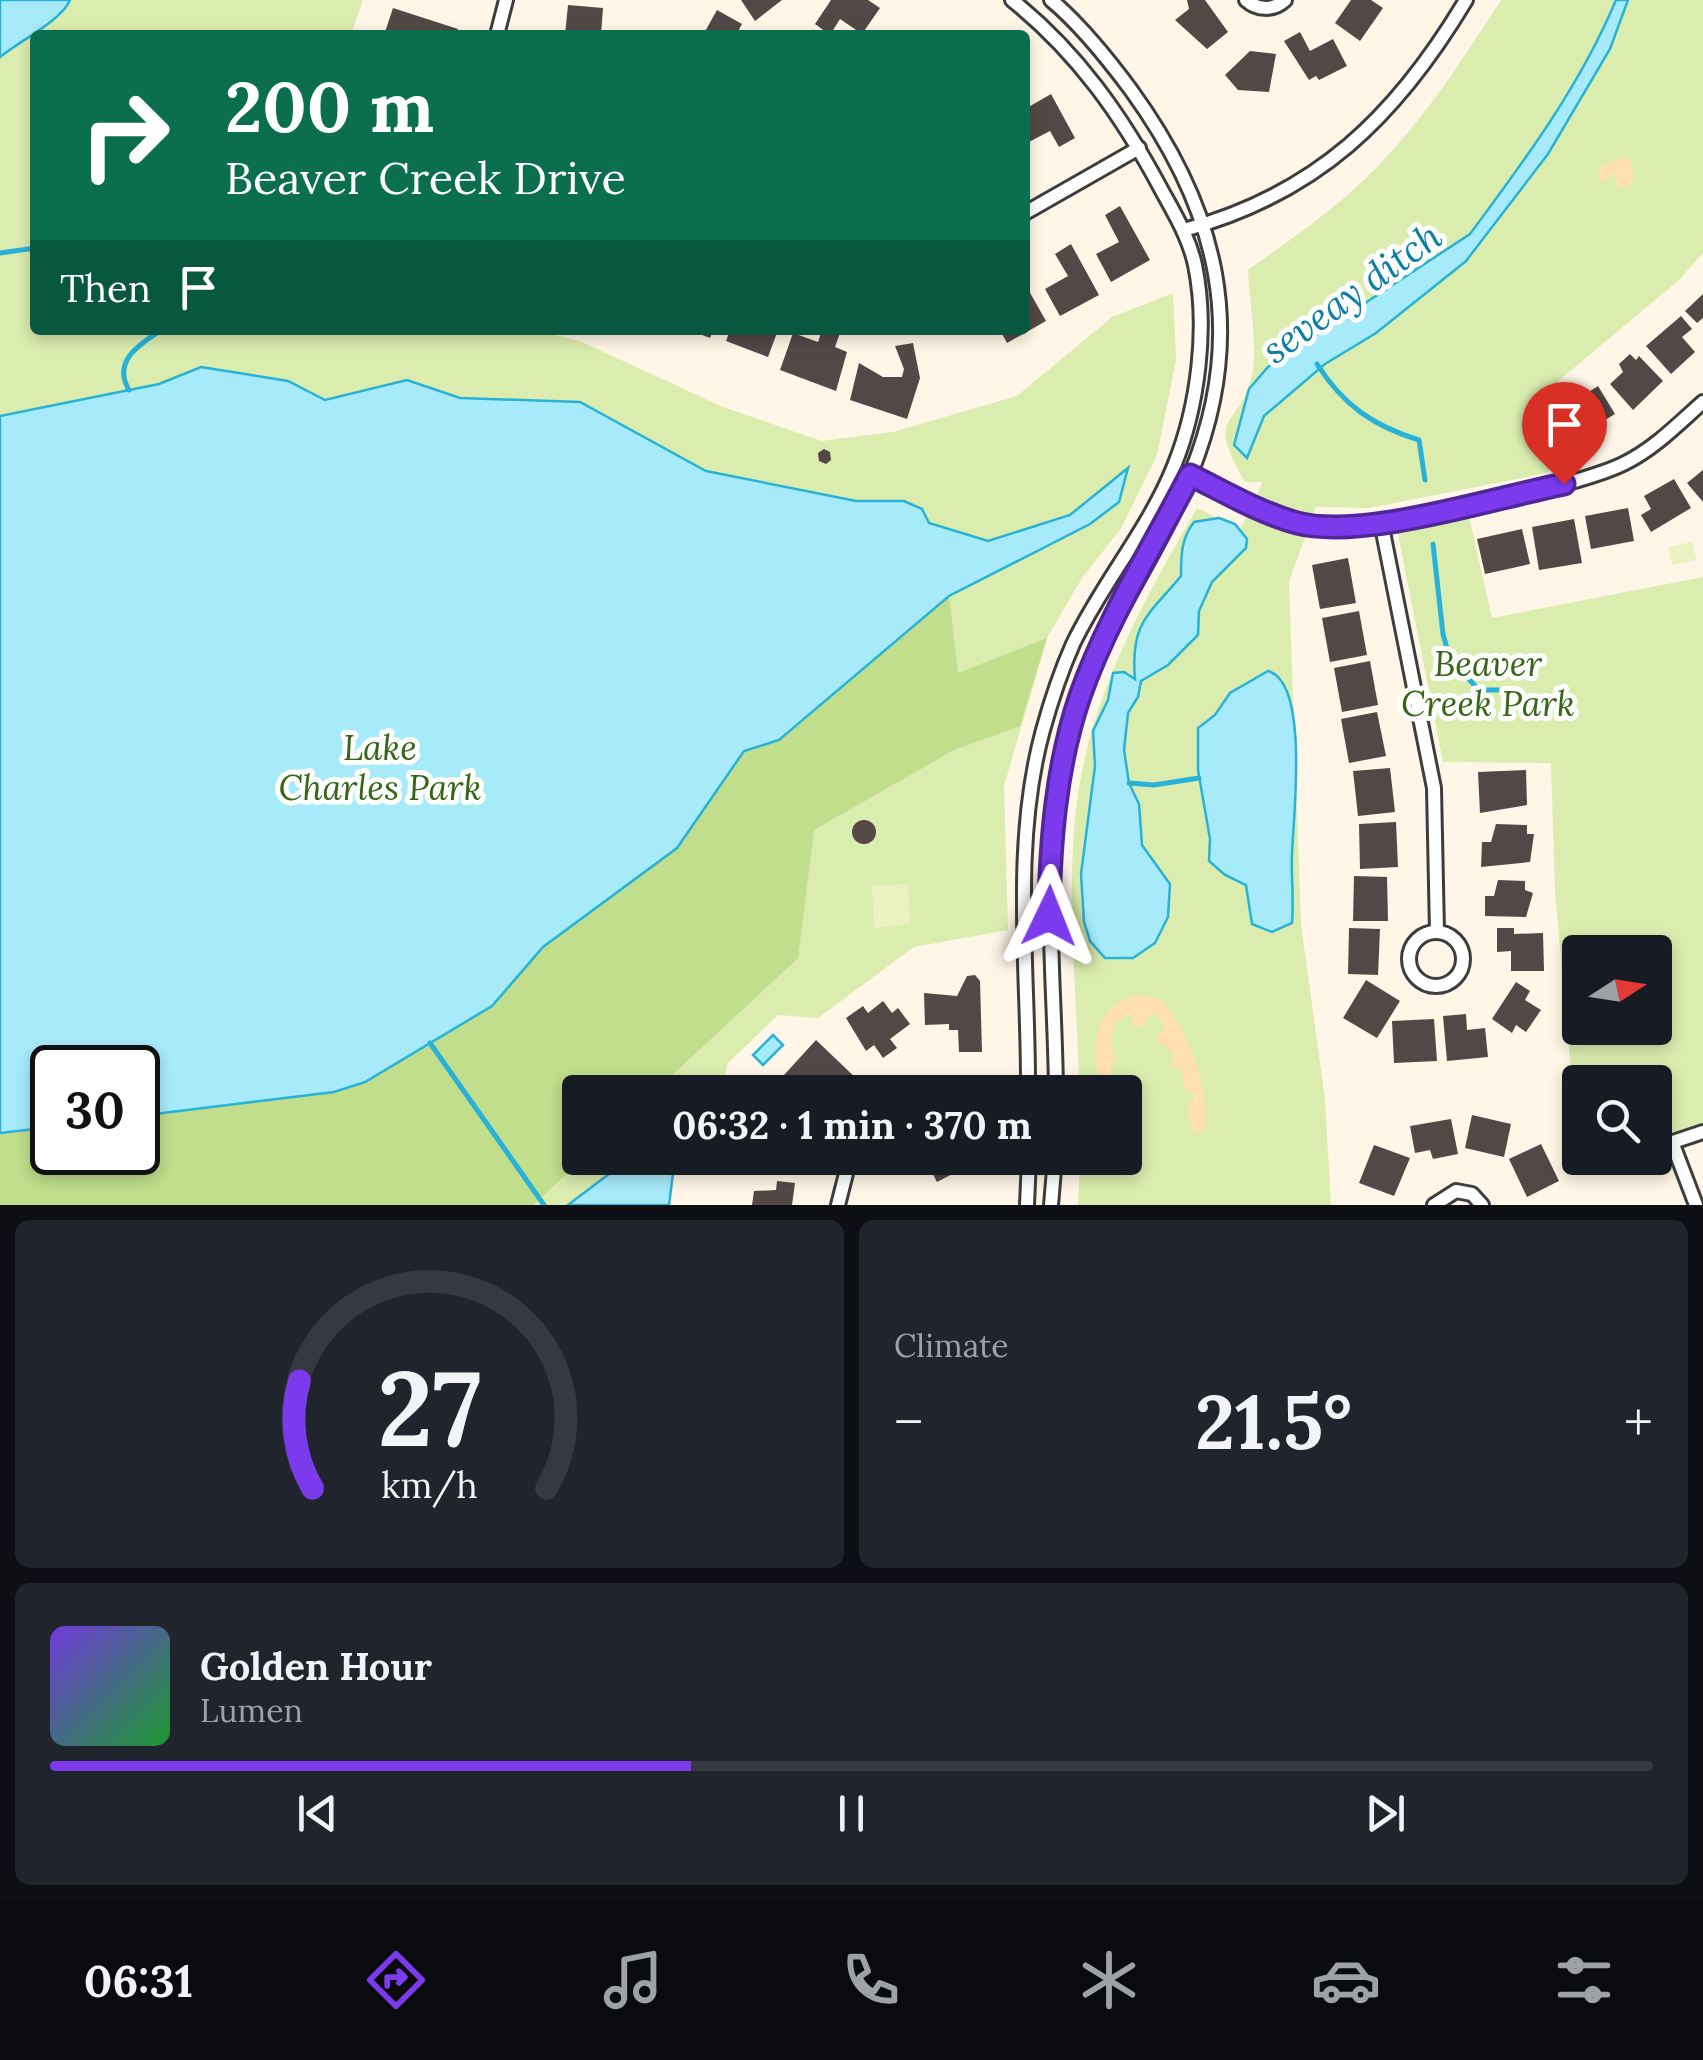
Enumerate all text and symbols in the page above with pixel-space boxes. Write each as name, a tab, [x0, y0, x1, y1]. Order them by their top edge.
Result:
text: 200 m	[225, 62, 434, 151]
icon: right	[60, 70, 190, 200]
text: Beaver Creek Drive	[225, 149, 626, 206]
water label: seveay ditch	[1252, 211, 1451, 374]
icon: arrive	[171, 260, 226, 315]
text: Then	[60, 264, 151, 312]
pin	[1522, 382, 1607, 485]
icon: arrive	[1537, 397, 1592, 452]
park label: Beaver Creek Park	[1401, 641, 1575, 726]
park label: Lake Charles Park	[278, 725, 482, 810]
position arrow	[997, 864, 1101, 968]
north arrow	[1562, 935, 1672, 1045]
map controls	[1562, 935, 1672, 1175]
speed limit sign: 30	[30, 1045, 160, 1175]
button: search	[1562, 1065, 1672, 1175]
text: 06:32 · 1 min · 370 m	[672, 1101, 1032, 1149]
text: Climate	[894, 1325, 1009, 1366]
text: 27	[377, 1341, 482, 1474]
text: 21.5°	[1195, 1374, 1352, 1470]
text: −	[894, 1387, 923, 1457]
text: +	[1624, 1387, 1653, 1457]
text: km/h	[381, 1462, 478, 1508]
text: Golden Hour	[200, 1642, 432, 1690]
text: Lumen	[200, 1690, 303, 1731]
icon: previous	[290, 1786, 345, 1841]
icon: pause	[824, 1786, 879, 1841]
icon: next	[1358, 1786, 1413, 1841]
icon: directions	[361, 1945, 431, 2015]
icon: music	[598, 1945, 668, 2015]
icon: phone	[836, 1945, 906, 2015]
icon: climate	[1074, 1945, 1144, 2015]
icon: car	[1311, 1945, 1381, 2015]
icon: filters	[1549, 1945, 1619, 2015]
text: 06:31	[84, 1952, 193, 2009]

